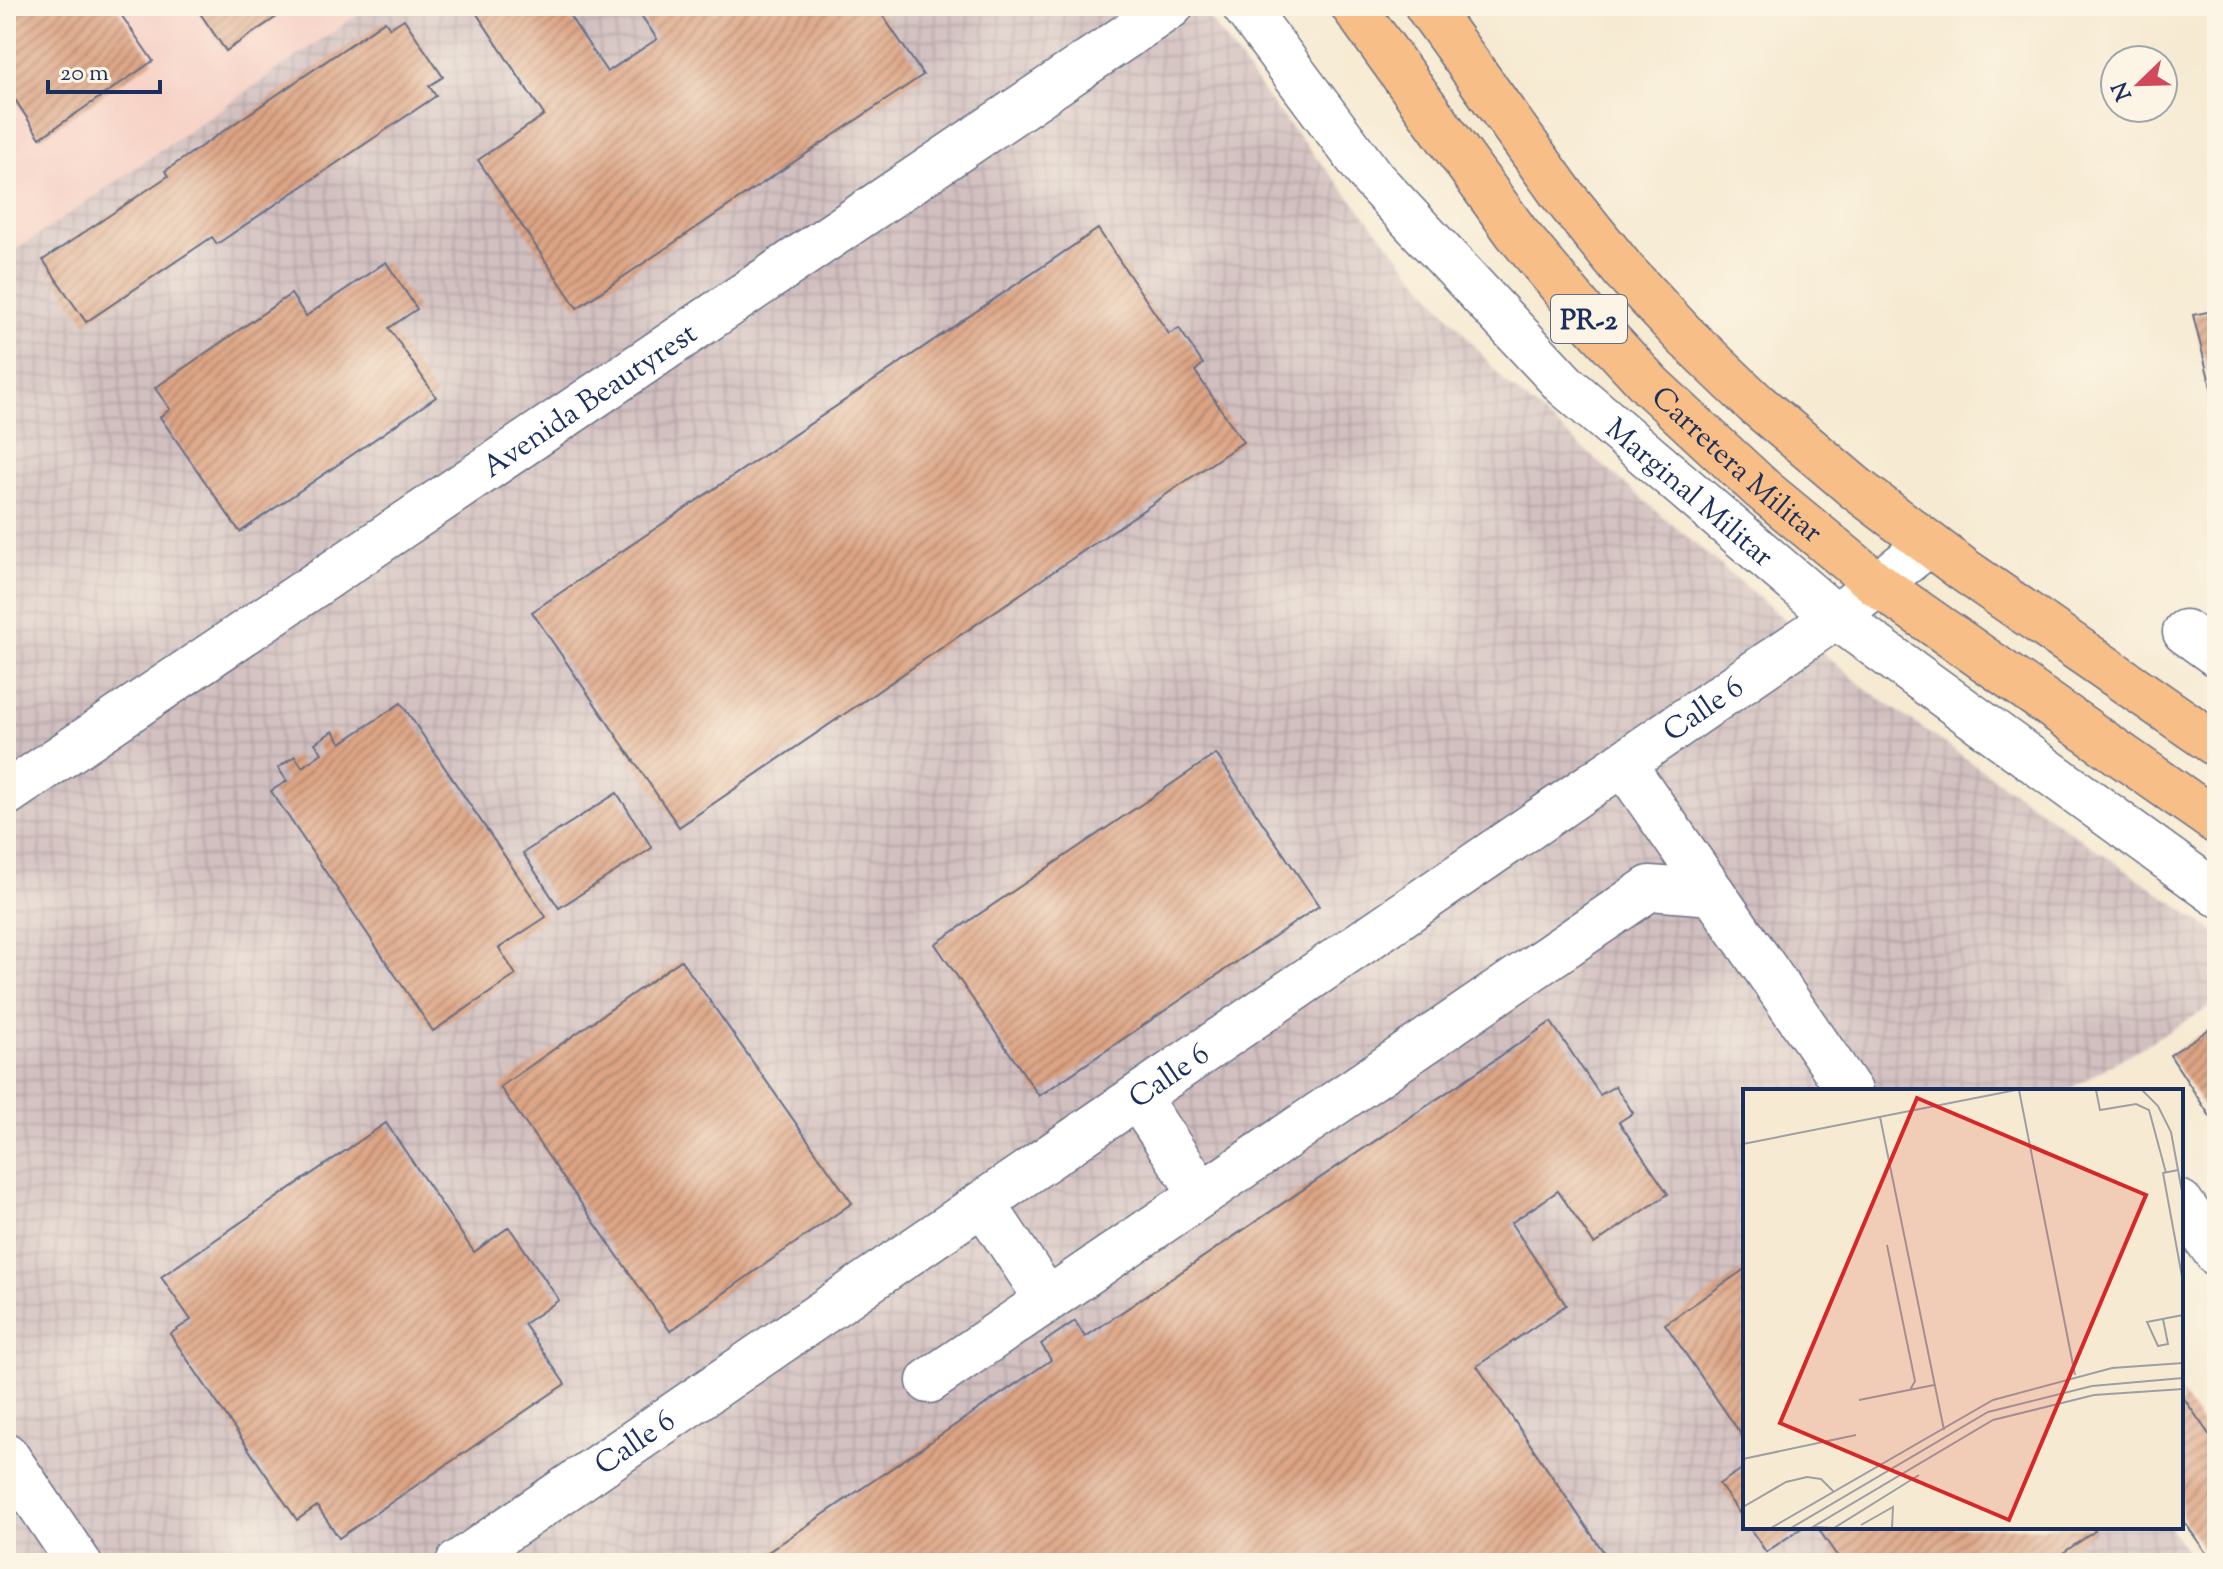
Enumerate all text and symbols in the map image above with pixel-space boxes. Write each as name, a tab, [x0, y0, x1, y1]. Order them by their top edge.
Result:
scale bar	[48, 44, 160, 94]
north arrow	[2099, 44, 2179, 124]
text: 20 m	[60, 57, 109, 91]
text: N	[2105, 76, 2142, 105]
road number: PR-2	[1551, 295, 1627, 343]
street label: Avenida Beautyrest	[475, 314, 707, 490]
street label: Carretera Militar	[1641, 377, 1831, 554]
street label: Marginal Militar	[1595, 410, 1782, 578]
street label: Calle 6	[1655, 667, 1753, 753]
street label: Calle 6	[1121, 1034, 1219, 1120]
inset map	[1743, 1089, 2183, 1529]
street label: Calle 6	[587, 1401, 685, 1487]

